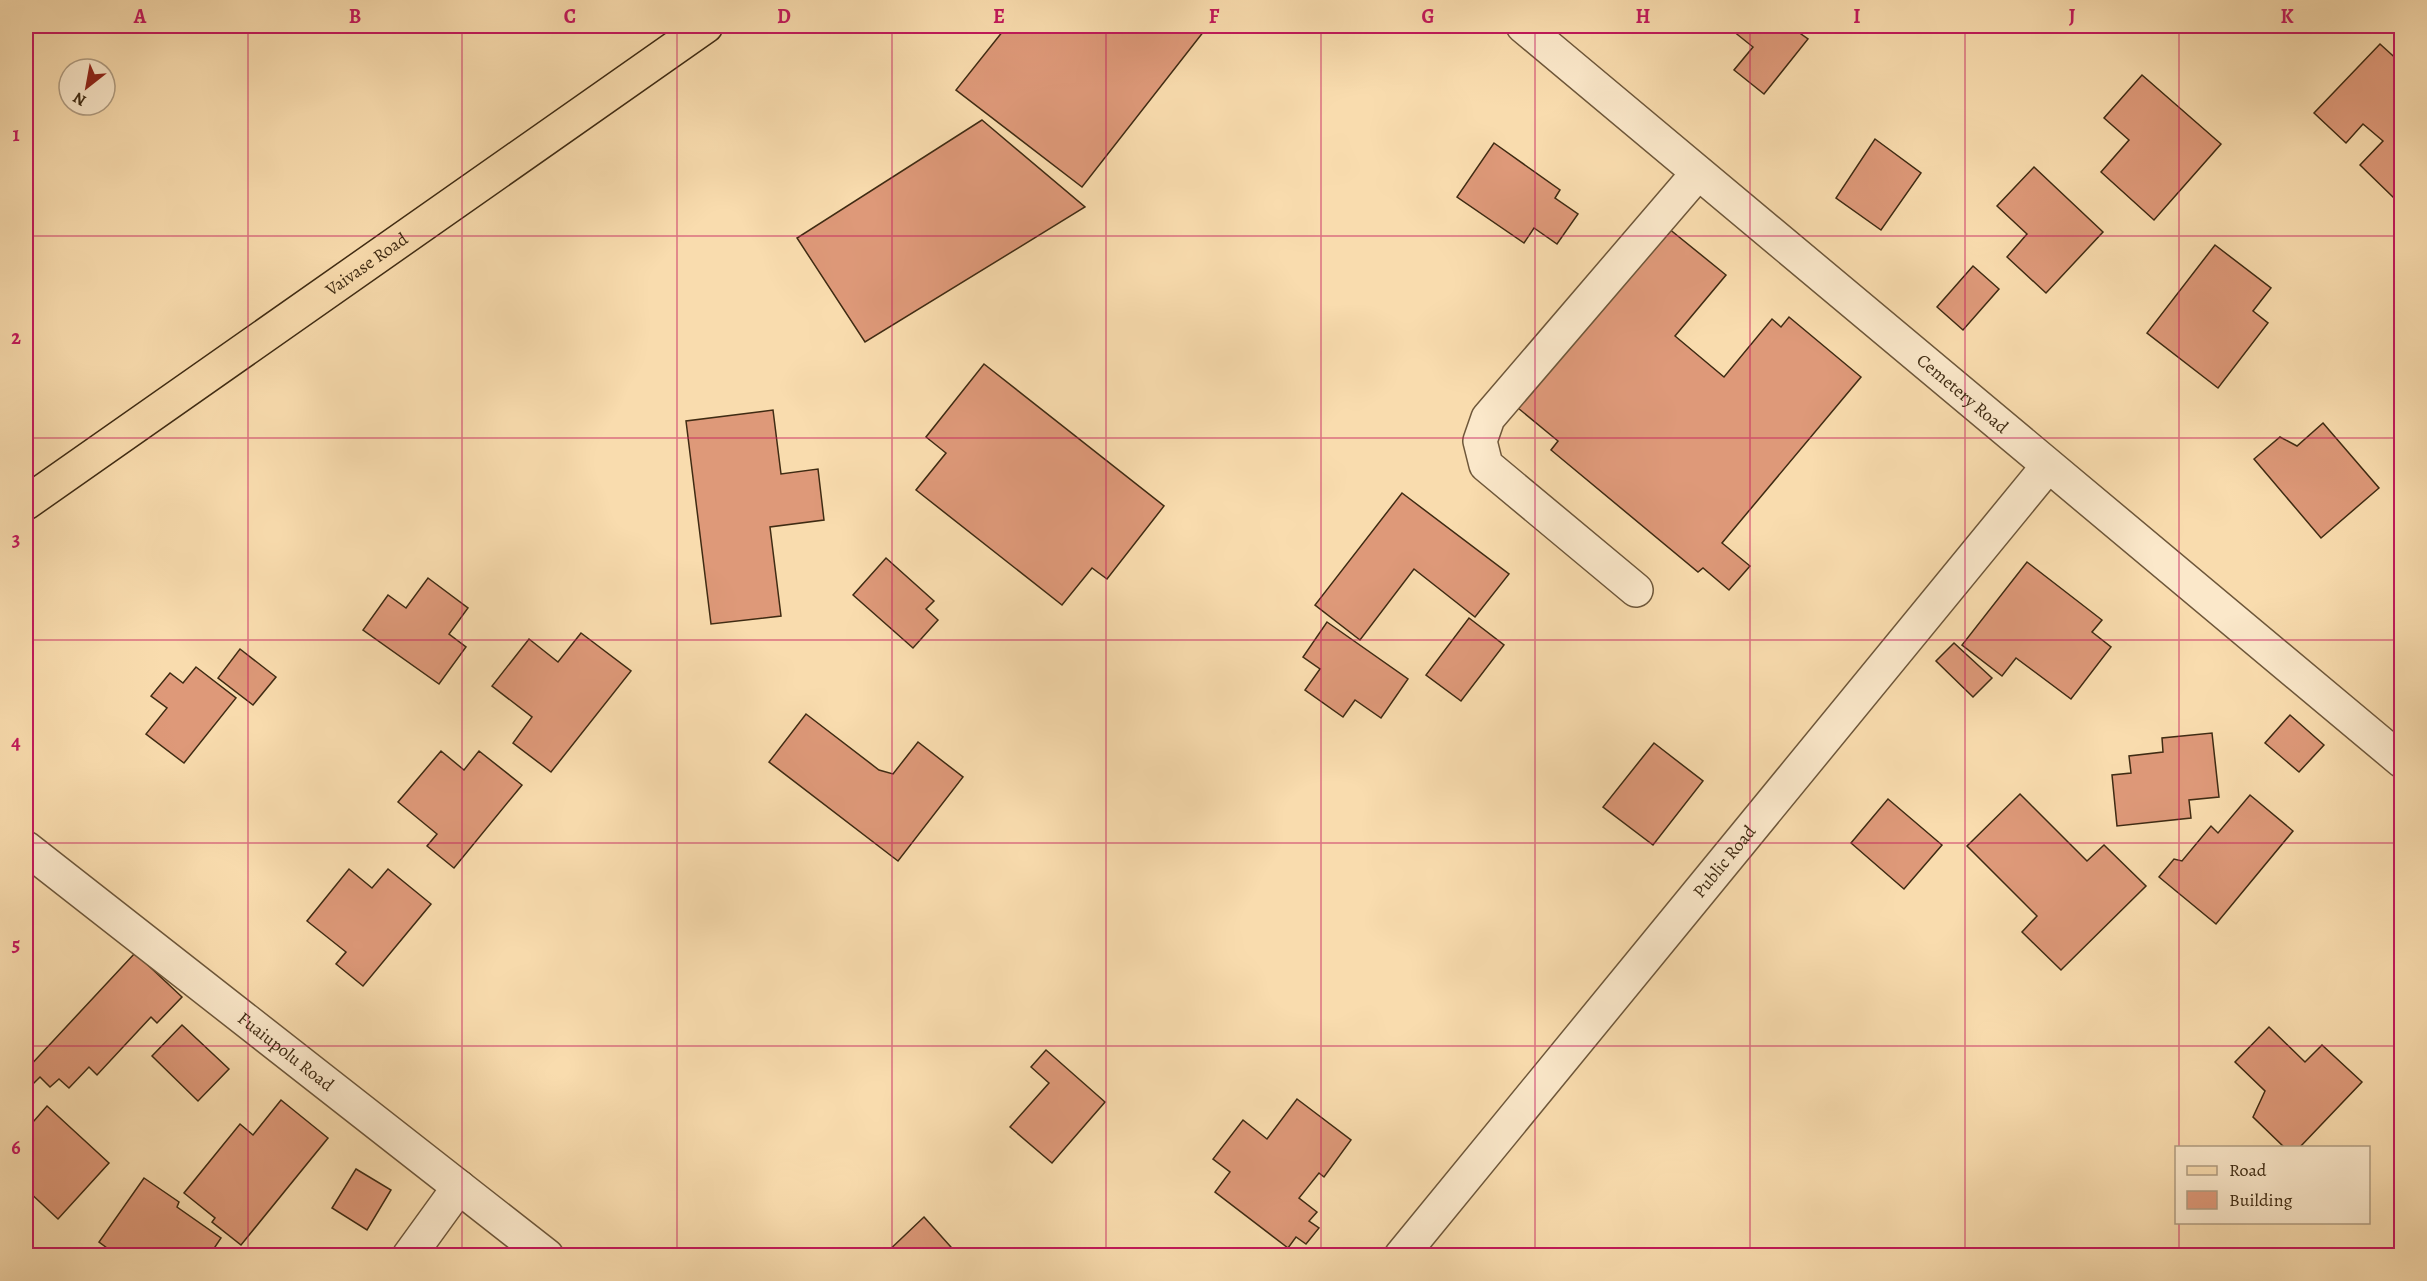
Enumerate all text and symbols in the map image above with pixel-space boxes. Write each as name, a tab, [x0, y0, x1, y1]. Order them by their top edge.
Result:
text: A	[133, 3, 147, 30]
text: B	[349, 3, 361, 30]
text: C	[564, 3, 576, 30]
text: D	[777, 3, 791, 30]
text: E	[993, 3, 1005, 30]
text: F	[1209, 3, 1220, 30]
text: G	[1421, 3, 1435, 30]
text: H	[1636, 3, 1651, 30]
text: I	[1853, 3, 1861, 30]
text: J	[2069, 3, 2076, 30]
text: K	[2280, 3, 2294, 30]
north arrow	[57, 57, 117, 117]
text: N	[69, 86, 90, 111]
text: 1	[12, 121, 20, 148]
street label: Vaivase Road	[320, 227, 413, 302]
text: 2	[11, 324, 21, 351]
street label: Cemetery Road	[1912, 348, 2014, 439]
text: 3	[12, 526, 20, 553]
text: 4	[11, 729, 21, 756]
street label: Public Road	[1687, 820, 1761, 903]
text: 5	[12, 931, 20, 958]
street label: Fuaiupolu Road	[233, 1006, 339, 1097]
text: 6	[11, 1134, 21, 1161]
legend	[2175, 1146, 2370, 1224]
text: Road	[2229, 1158, 2267, 1182]
text: Building	[2229, 1188, 2293, 1212]

